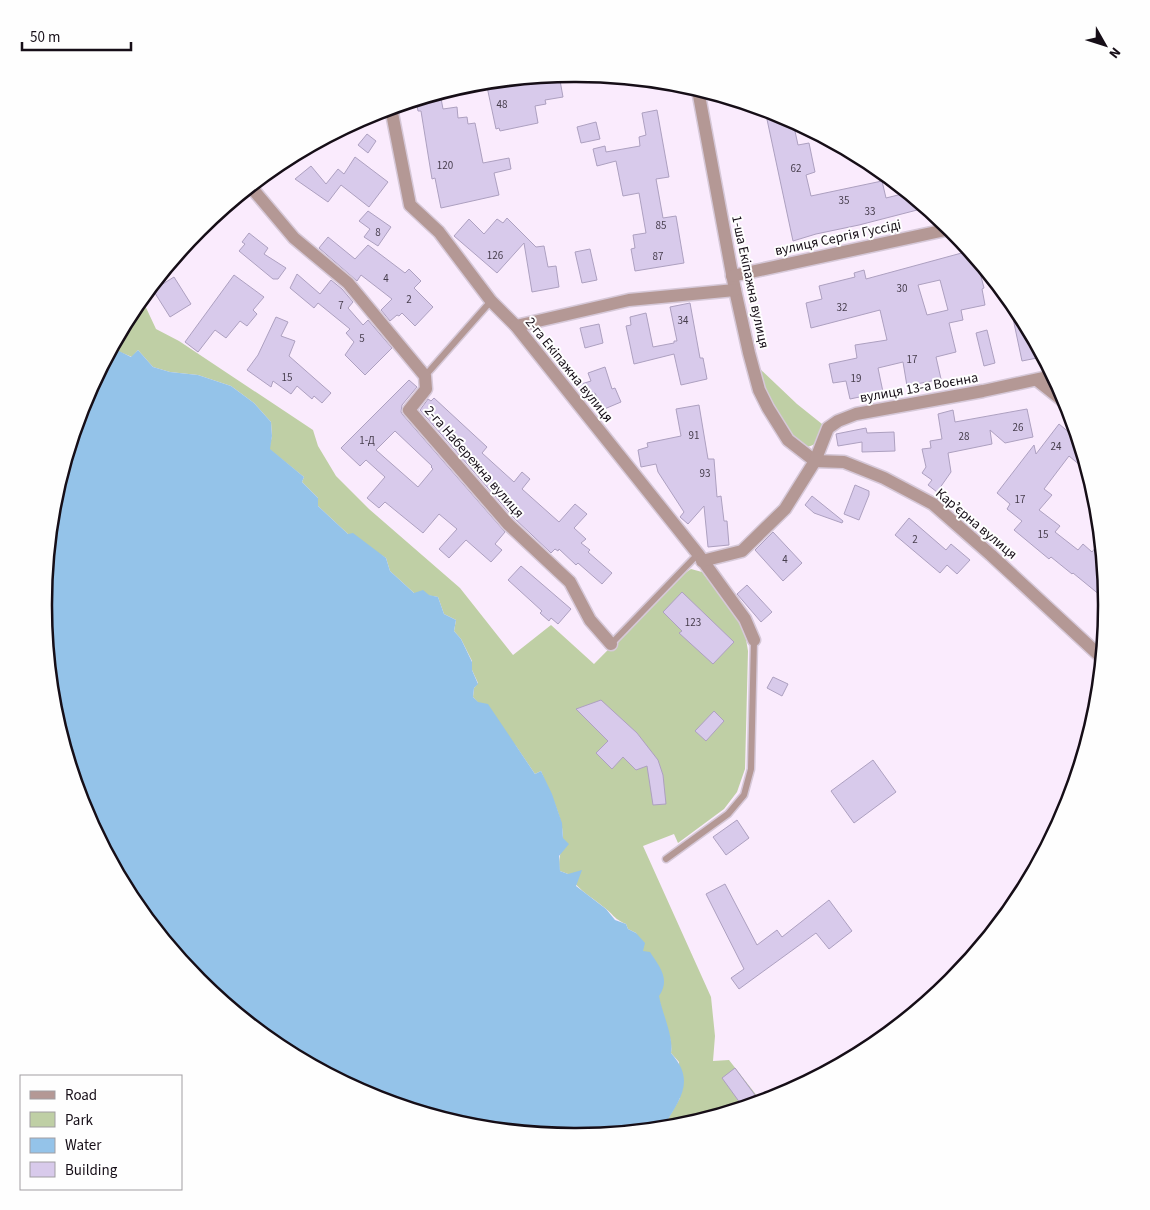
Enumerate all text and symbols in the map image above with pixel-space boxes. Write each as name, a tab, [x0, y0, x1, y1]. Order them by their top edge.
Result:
scale bar	[22, 20, 131, 52]
north arrow	[1080, 20, 1130, 70]
text: 50 m	[30, 27, 60, 48]
text: N	[1104, 43, 1125, 62]
house number: 48	[497, 97, 508, 112]
house number: 120	[437, 158, 453, 173]
house number: 62	[791, 161, 801, 176]
house number: 35	[839, 193, 849, 208]
house number: 33	[865, 204, 875, 219]
street label: 1-ша Екіпажна вулиця	[726, 214, 774, 350]
street label: вулиця Сергія Гуссіді	[773, 215, 903, 261]
house number: 85	[656, 218, 666, 233]
house number: 8	[375, 225, 381, 240]
house number: 126	[487, 248, 504, 263]
house number: 87	[653, 249, 663, 264]
house number: 4	[383, 271, 389, 286]
house number: 30	[897, 281, 907, 296]
house number: 2	[406, 292, 412, 307]
house number: 7	[338, 298, 344, 313]
house number: 32	[837, 300, 847, 315]
street label: 2-га Екіпажна вулиця	[520, 313, 618, 427]
house number: 34	[678, 313, 689, 328]
house number: 5	[359, 331, 365, 346]
house number: 17	[907, 352, 917, 367]
street label: вулиця 13-а Воєнна	[858, 368, 980, 408]
house number: 15	[282, 370, 292, 385]
house number: 19	[851, 371, 861, 386]
street label: 2-га Набережна вулиця	[420, 401, 528, 523]
house number: 26	[1013, 420, 1024, 435]
house number: 91	[689, 428, 699, 443]
house number: 28	[959, 429, 970, 444]
house number: 1-Д	[359, 433, 375, 448]
house number: 24	[1051, 439, 1062, 454]
house number: 93	[700, 466, 710, 481]
street label: Карʼєрна вулиця	[931, 484, 1021, 564]
house number: 17	[1015, 492, 1025, 507]
house number: 15	[1038, 527, 1048, 542]
house number: 2	[912, 532, 918, 547]
house number: 4	[782, 552, 788, 567]
house number: 123	[685, 615, 701, 630]
legend	[20, 1075, 182, 1190]
text: Road	[65, 1085, 97, 1106]
text: Park	[65, 1110, 94, 1131]
text: Water	[65, 1135, 102, 1156]
text: Building	[65, 1160, 118, 1181]

